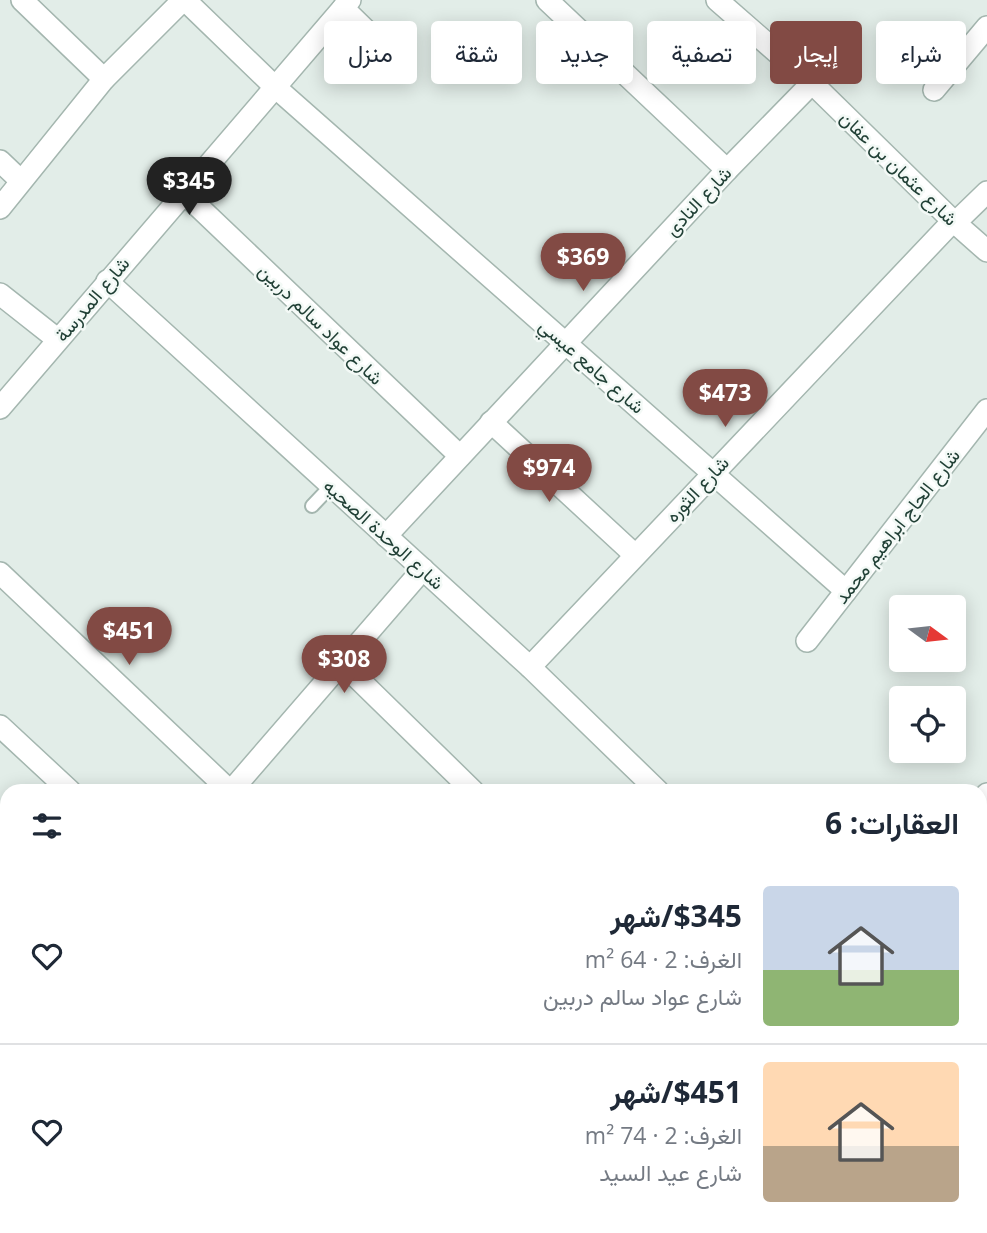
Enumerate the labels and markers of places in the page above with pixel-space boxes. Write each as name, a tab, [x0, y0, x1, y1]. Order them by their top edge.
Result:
pin: $345	[148, 158, 230, 217]
pin: $369	[542, 233, 624, 293]
pin: $473	[684, 370, 766, 429]
pin: $974	[508, 444, 590, 504]
pin: $451	[88, 608, 170, 667]
pin: $308	[303, 636, 385, 695]

